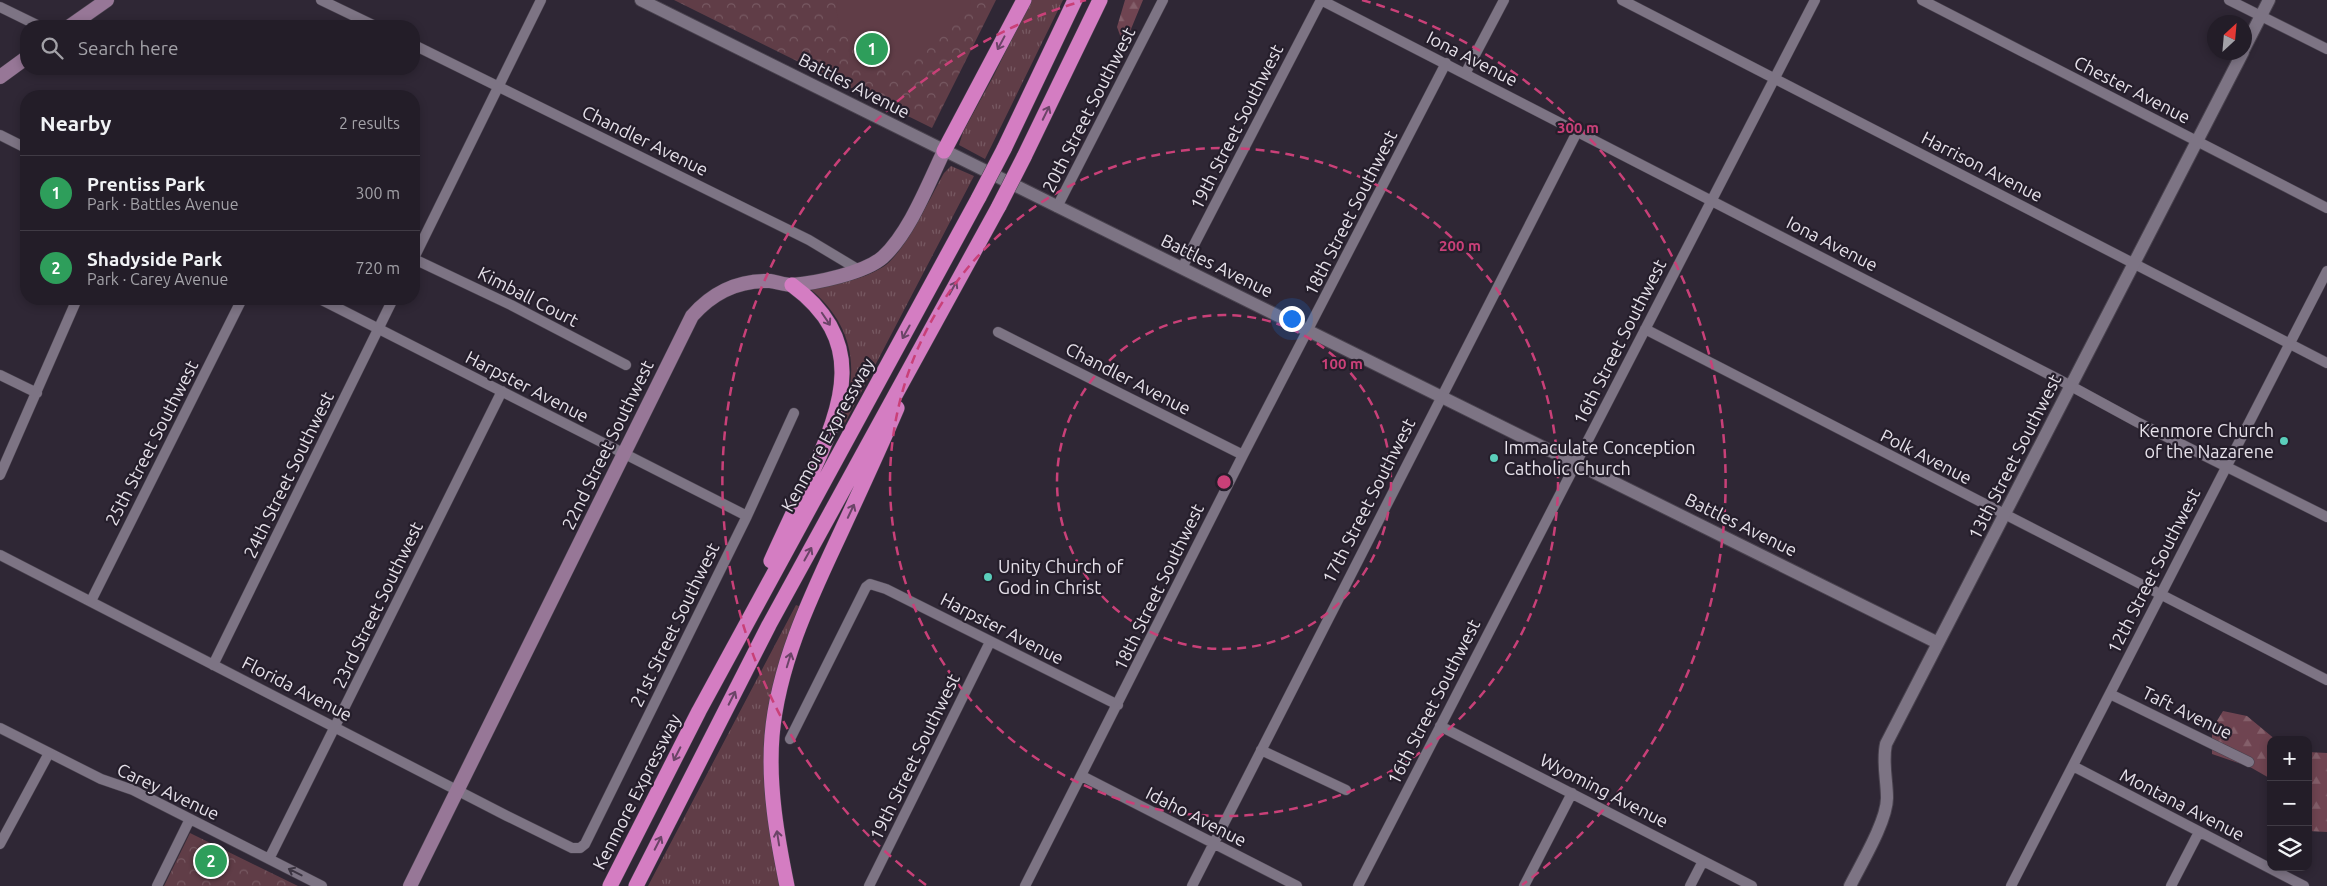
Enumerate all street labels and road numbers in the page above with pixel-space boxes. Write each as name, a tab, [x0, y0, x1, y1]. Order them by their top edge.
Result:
street label: 20th Street Southwest	[1038, 24, 1138, 195]
street label: Iona Avenue	[1424, 27, 1521, 90]
street label: 19th Street Southwest	[1186, 41, 1286, 212]
street label: Battles Avenue	[796, 48, 913, 122]
street label: Chester Avenue	[2071, 51, 2194, 127]
street label: Chandler Avenue	[579, 101, 712, 179]
street label: 18th Street Southwest	[1300, 127, 1400, 298]
street label: Harrison Avenue	[1919, 127, 2046, 205]
street label: Iona Avenue	[1784, 212, 1881, 275]
street label: Battles Avenue	[1158, 229, 1277, 301]
street label: 16th Street Southwest	[1569, 256, 1669, 427]
street label: Kimball Court	[475, 262, 582, 330]
street label: Chandler Avenue	[1063, 338, 1194, 418]
street label: Harpster Avenue	[463, 346, 592, 426]
street label: Kenmore Expressway	[777, 354, 878, 515]
street label: 25th Street Southwest	[101, 357, 201, 528]
street label: 22nd Street Southwest	[557, 357, 657, 533]
street label: 13th Street Southwest	[1964, 371, 2064, 542]
street label: 24th Street Southwest	[239, 388, 337, 561]
street label: 17th Street Southwest	[1318, 415, 1418, 586]
street label: Polk Avenue	[1878, 425, 1975, 488]
street label: 12th Street Southwest	[2103, 485, 2203, 656]
street label: Battles Avenue	[1682, 488, 1801, 560]
street label: 18th Street Southwest	[1109, 500, 1207, 673]
street label: 23rd Street Southwest	[328, 518, 426, 691]
street label: 21st Street Southwest	[626, 539, 723, 710]
street label: Harpster Avenue	[938, 588, 1067, 668]
street label: 16th Street Southwest	[1383, 616, 1483, 787]
street label: Florida Avenue	[239, 652, 356, 724]
street label: 19th Street Southwest	[865, 670, 963, 843]
street label: Taft Avenue	[2139, 682, 2236, 742]
street label: Kenmore Expressway	[588, 710, 684, 873]
street label: Wyoming Avenue	[1537, 749, 1672, 831]
street label: Carey Avenue	[114, 759, 223, 824]
street label: Montana Avenue	[2117, 764, 2248, 844]
street label: Idaho Avenue	[1143, 782, 1250, 850]

